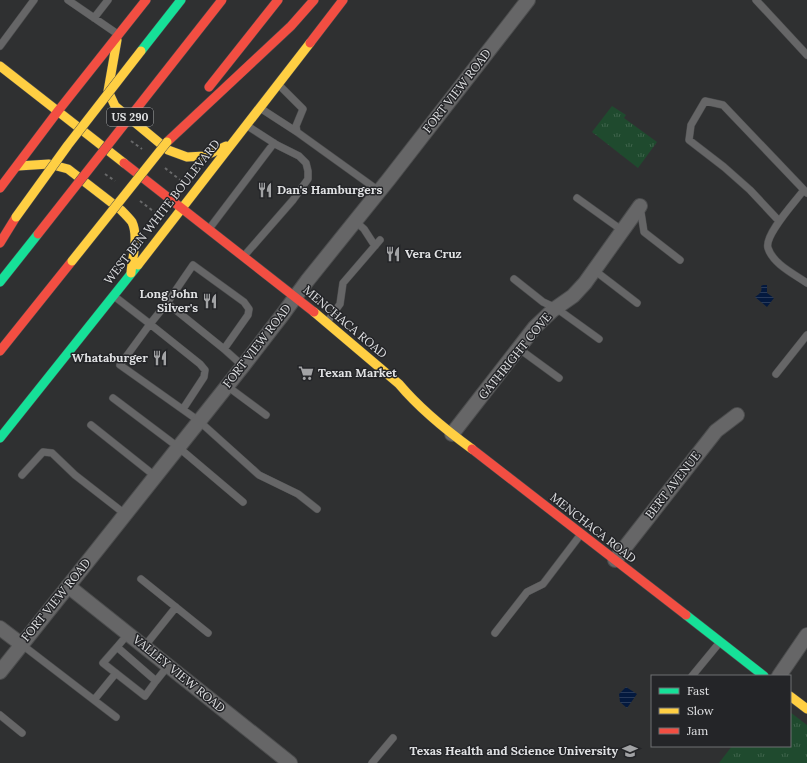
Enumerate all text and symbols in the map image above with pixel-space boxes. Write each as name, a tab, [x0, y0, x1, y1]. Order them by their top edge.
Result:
street label: FORT VIEW ROAD	[419, 46, 494, 136]
road number: US 290	[107, 108, 153, 126]
street label: WEST BEN WHITE BOULEVARD	[100, 136, 223, 287]
restaurant icon: Dan's Hamburgers	[256, 181, 274, 199]
place label: Dan's Hamburgers	[277, 182, 382, 197]
restaurant icon: Vera Cruz	[384, 245, 402, 263]
place label: Vera Cruz	[405, 246, 462, 261]
street label: MENCHACA ROAD	[300, 282, 390, 361]
place label: Long John Silver's	[140, 286, 198, 315]
restaurant icon: Long John Silver's	[201, 292, 219, 310]
street label: FORT VIEW ROAD	[219, 301, 294, 391]
street label: GATHRIGHT COVE	[475, 309, 554, 402]
restaurant icon: Whataburger	[151, 349, 169, 367]
place label: Whataburger	[72, 350, 148, 365]
supermarket icon: Texan Market	[297, 364, 315, 382]
place label: Texan Market	[318, 365, 398, 380]
street label: BERT AVENUE	[642, 448, 704, 521]
street label: MENCHACA ROAD	[547, 489, 639, 566]
street label: FORT VIEW ROAD	[18, 555, 94, 644]
street label: VALLEY VIEW ROAD	[129, 631, 229, 716]
legend	[651, 675, 791, 747]
text: Fast	[687, 683, 710, 698]
text: Slow	[687, 703, 714, 718]
text: Jam	[686, 723, 708, 738]
school or university icon: Texas Health and Science University	[621, 742, 639, 760]
place label: Texas Health and Science University	[410, 743, 618, 758]

